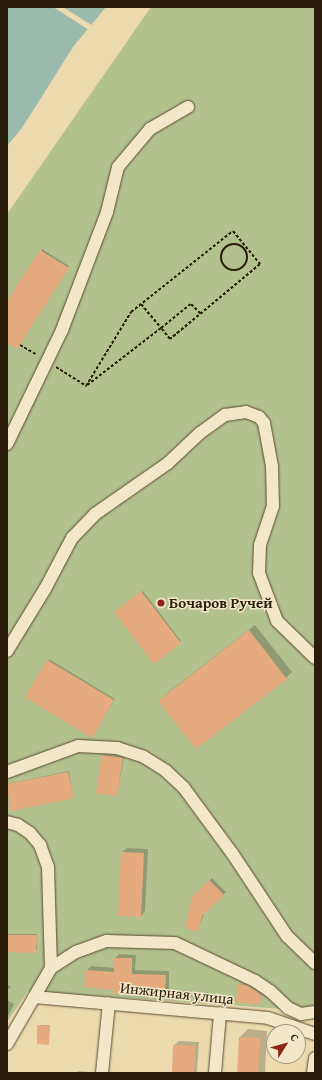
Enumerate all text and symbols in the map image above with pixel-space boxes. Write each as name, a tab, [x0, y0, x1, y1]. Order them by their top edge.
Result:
place label: Бочаров Ручей	[169, 594, 273, 612]
marker: Бочаров Ручей	[156, 598, 166, 608]
street label: Инжирная улица	[119, 978, 235, 1008]
north arrow	[266, 1024, 306, 1064]
text: С	[287, 1030, 303, 1045]

